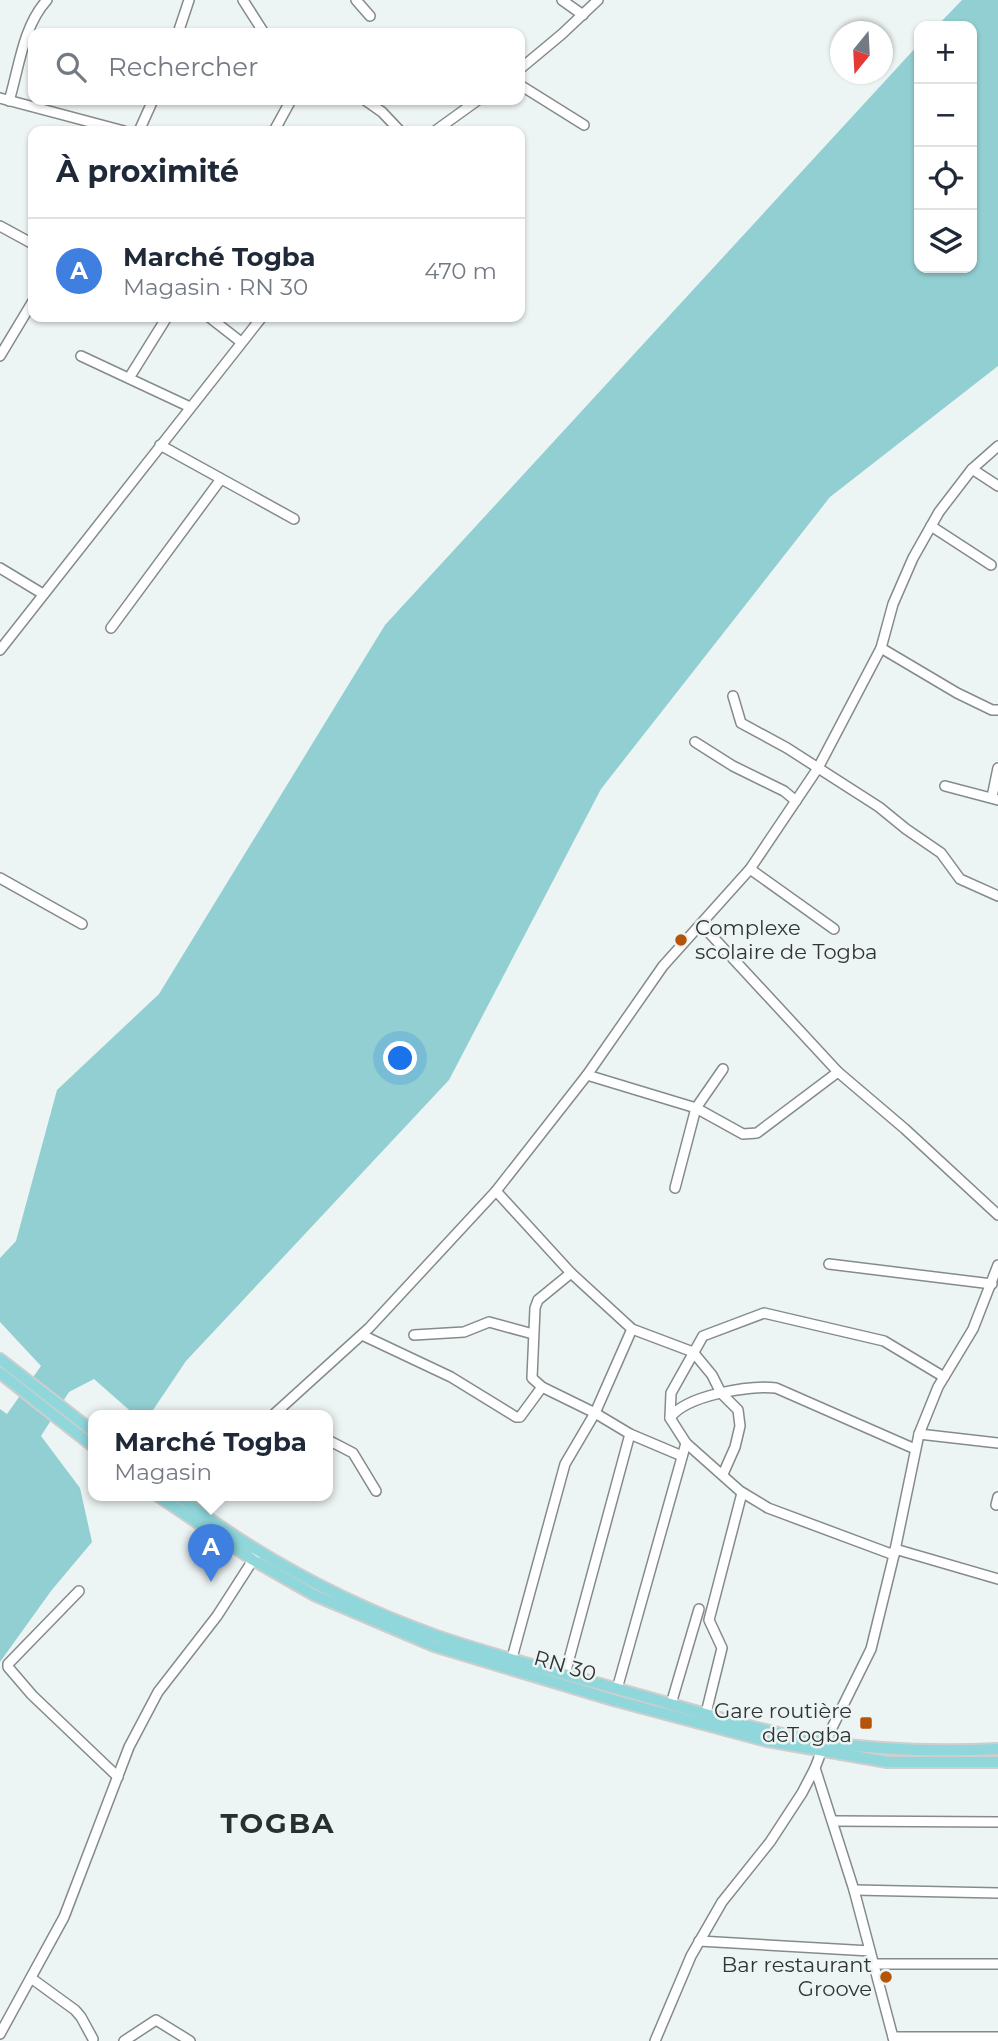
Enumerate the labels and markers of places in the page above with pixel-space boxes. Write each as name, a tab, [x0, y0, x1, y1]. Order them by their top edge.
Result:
place label: Complexe scolaire de Togba	[695, 915, 878, 964]
marker: Complexe scolaire de Togba	[673, 932, 689, 948]
pin: A	[188, 1524, 234, 1582]
place label: Gare routière deTogba	[714, 1698, 852, 1747]
marker: Gare routière deTogba	[858, 1715, 874, 1731]
place label: Bar restaurant Groove	[721, 1952, 872, 2001]
marker: Bar restaurant Groove	[878, 1969, 894, 1985]

